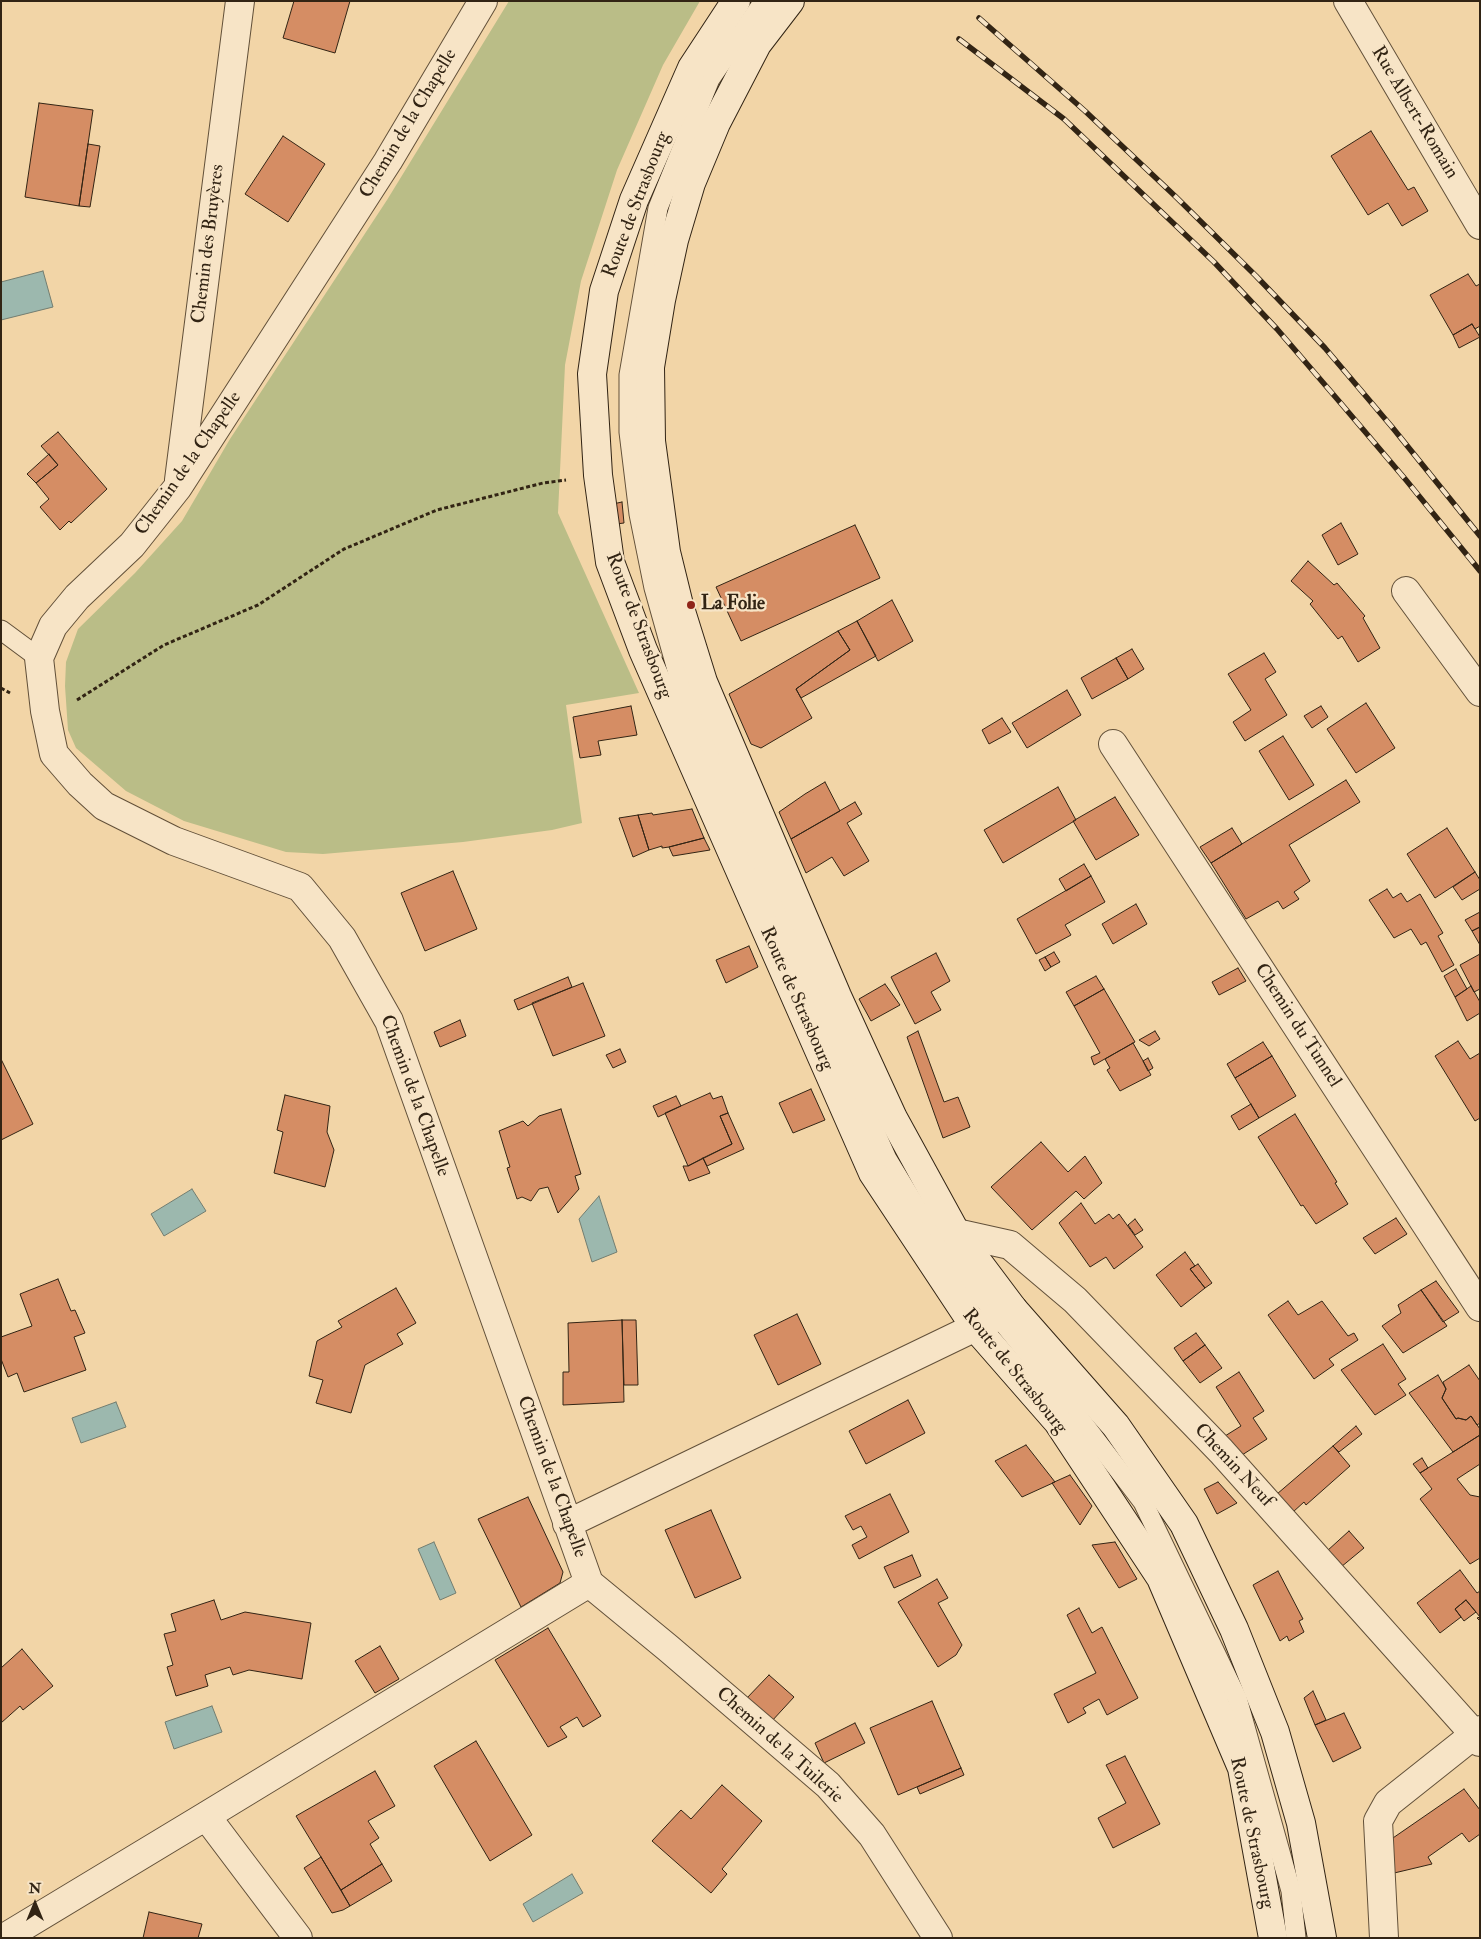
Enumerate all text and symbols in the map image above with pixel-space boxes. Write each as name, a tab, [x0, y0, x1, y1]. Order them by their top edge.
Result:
street label: Rue Albert-Romain	[1365, 43, 1463, 183]
street label: Chemin de la Chapelle	[355, 45, 463, 203]
street label: Route de Strasbourg	[599, 129, 675, 281]
street label: Chemin des Bruyères	[188, 163, 230, 325]
street label: Chemin de la Chapelle	[131, 388, 247, 540]
street label: Route de Strasbourg	[600, 550, 676, 702]
place label: La Folie	[701, 594, 765, 616]
marker: La Folie	[685, 599, 697, 611]
street label: Route de Strasbourg	[754, 924, 838, 1074]
street label: Chemin du Tunnel	[1249, 960, 1345, 1092]
street label: Chemin de la Chapelle	[374, 1012, 454, 1180]
street label: Route de Strasbourg	[957, 1305, 1071, 1439]
street label: Chemin de la Chapelle	[511, 1393, 591, 1561]
street label: Chemin Neuf	[1189, 1419, 1277, 1513]
street label: Chemin de la Tuilerie	[711, 1683, 847, 1809]
street label: Route de Strasbourg	[1224, 1755, 1278, 1911]
north arrow	[10, 1879, 60, 1929]
text: N	[29, 1880, 41, 1897]

